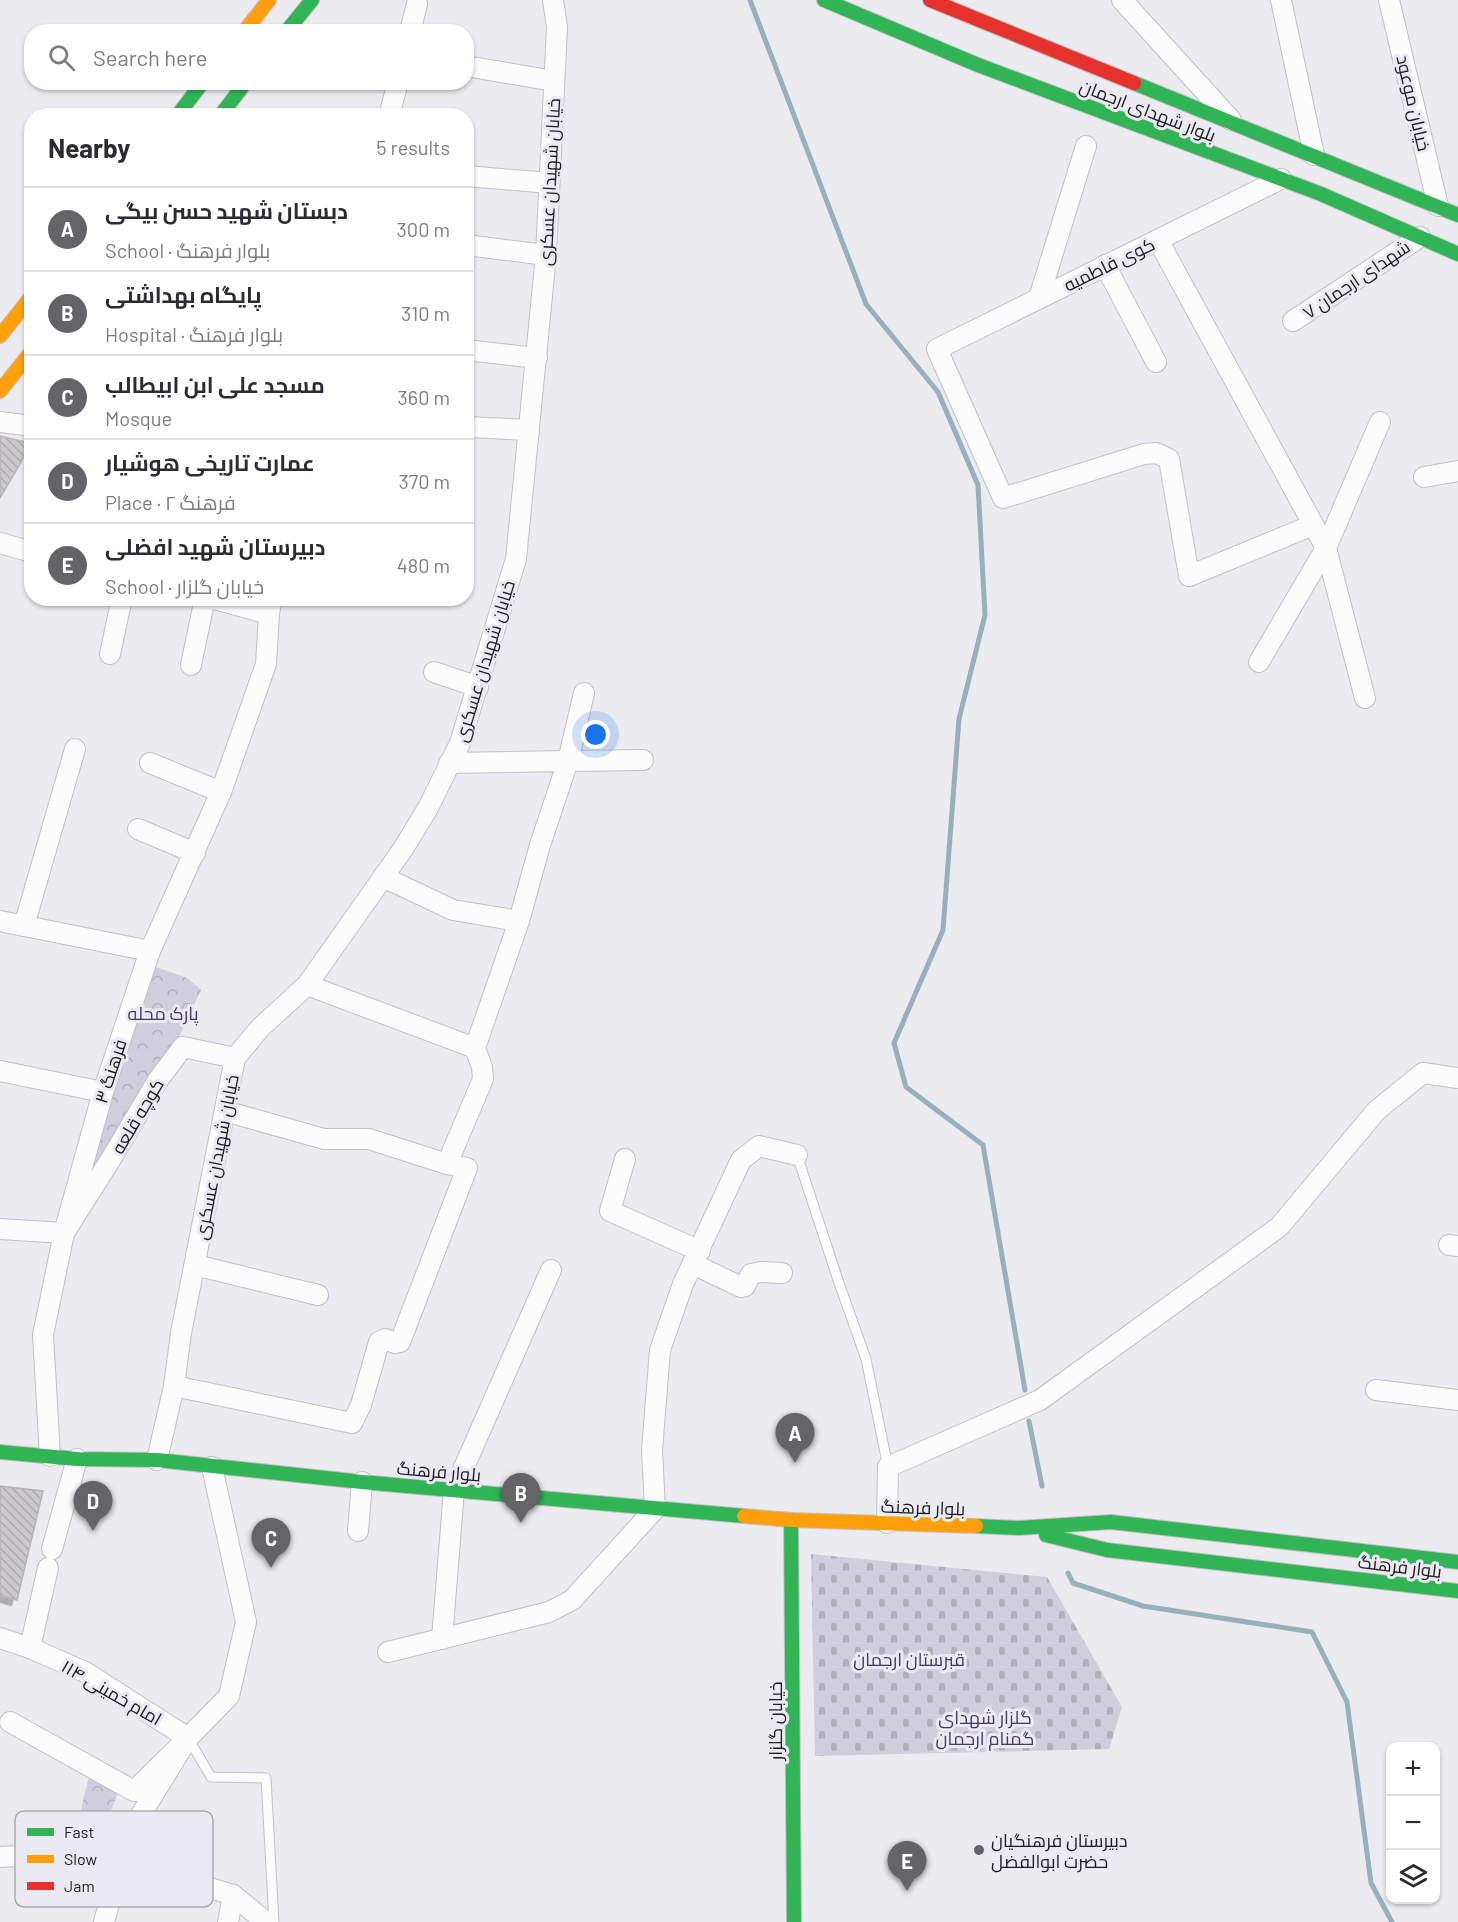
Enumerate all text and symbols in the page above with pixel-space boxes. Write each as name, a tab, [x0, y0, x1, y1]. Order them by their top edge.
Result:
search box	[24, 24, 474, 90]
icon: search	[45, 41, 78, 74]
text: Search here	[93, 44, 207, 70]
street label: خیابان موعود	[1391, 53, 1436, 153]
street label: بلوار شهدای ارجمان	[1077, 74, 1219, 147]
street label: خیابان شهیدان عسکری	[534, 98, 565, 266]
text: Nearby	[48, 132, 130, 163]
text: 5 results	[376, 135, 450, 159]
text: دبستان شهید حسن بیگی	[105, 197, 348, 223]
text: A	[61, 217, 74, 241]
text: 300 m	[397, 217, 450, 241]
street label: کوی فاطمیه	[1060, 232, 1159, 296]
street label: شهدای ارجمان ۷	[1298, 235, 1414, 324]
text: School · بلوار فرهنگ	[105, 238, 270, 262]
text: پایگاه بهداشتی	[105, 281, 262, 307]
text: B	[61, 301, 74, 325]
text: 310 m	[401, 301, 450, 325]
text: Hospital · بلوار فرهنگ	[105, 322, 283, 346]
text: مسجد علی ابن ابیطالب	[105, 371, 325, 397]
text: C	[61, 385, 74, 409]
text: 360 m	[398, 385, 450, 409]
text: Mosque	[105, 406, 172, 430]
text: عمارت تاریخی هوشیار	[105, 449, 315, 475]
text: D	[61, 469, 74, 493]
text: 370 m	[398, 469, 450, 493]
text: Place · فرهنگ ۲	[105, 490, 236, 514]
text: دبیرستان شهید افضلی	[105, 533, 326, 559]
text: E	[62, 553, 73, 577]
text: 480 m	[397, 553, 450, 577]
text: School · خیابان گلزار	[105, 574, 264, 598]
street label: خیابان شهیدان عسکری	[449, 577, 520, 745]
your location	[581, 720, 610, 749]
park label: پارک محله	[128, 1002, 199, 1026]
street label: فرهنگ ۳	[89, 1036, 132, 1106]
street label: خیابان شهیدان عسکری	[189, 1072, 244, 1242]
street label: کوچه قلعه	[106, 1074, 170, 1159]
pin: A	[776, 1414, 814, 1463]
street label: بلوار فرهنگ	[396, 1456, 482, 1487]
pin: B	[502, 1474, 540, 1523]
pin: D	[74, 1482, 112, 1531]
street label: بلوار فرهنگ	[880, 1495, 966, 1520]
pin: C	[252, 1518, 290, 1568]
street label: بلوار فرهنگ	[1357, 1550, 1443, 1583]
park label: قبرستان ارجمان	[853, 1648, 965, 1671]
street label: امام خمینی ۱۱۴	[57, 1655, 166, 1731]
street label: خیابان گلزار	[764, 1682, 787, 1761]
park label: گلزار شهدای گمنام ارجمان	[936, 1706, 1034, 1751]
map controls	[1386, 1742, 1440, 1904]
button: +	[1386, 1742, 1440, 1796]
button: −	[1386, 1796, 1440, 1850]
legend	[15, 1811, 213, 1907]
text: Fast	[64, 1822, 94, 1841]
place label: دبیرستان فرهنگیان حضرت ابوالفضل	[991, 1829, 1128, 1873]
pin: E	[888, 1842, 926, 1891]
marker: دبیرستان فرهنگیان حضرت ابوالفضل	[972, 1843, 986, 1857]
text: Slow	[64, 1849, 97, 1868]
button: layers	[1386, 1850, 1440, 1904]
text: Jam	[64, 1876, 95, 1895]

